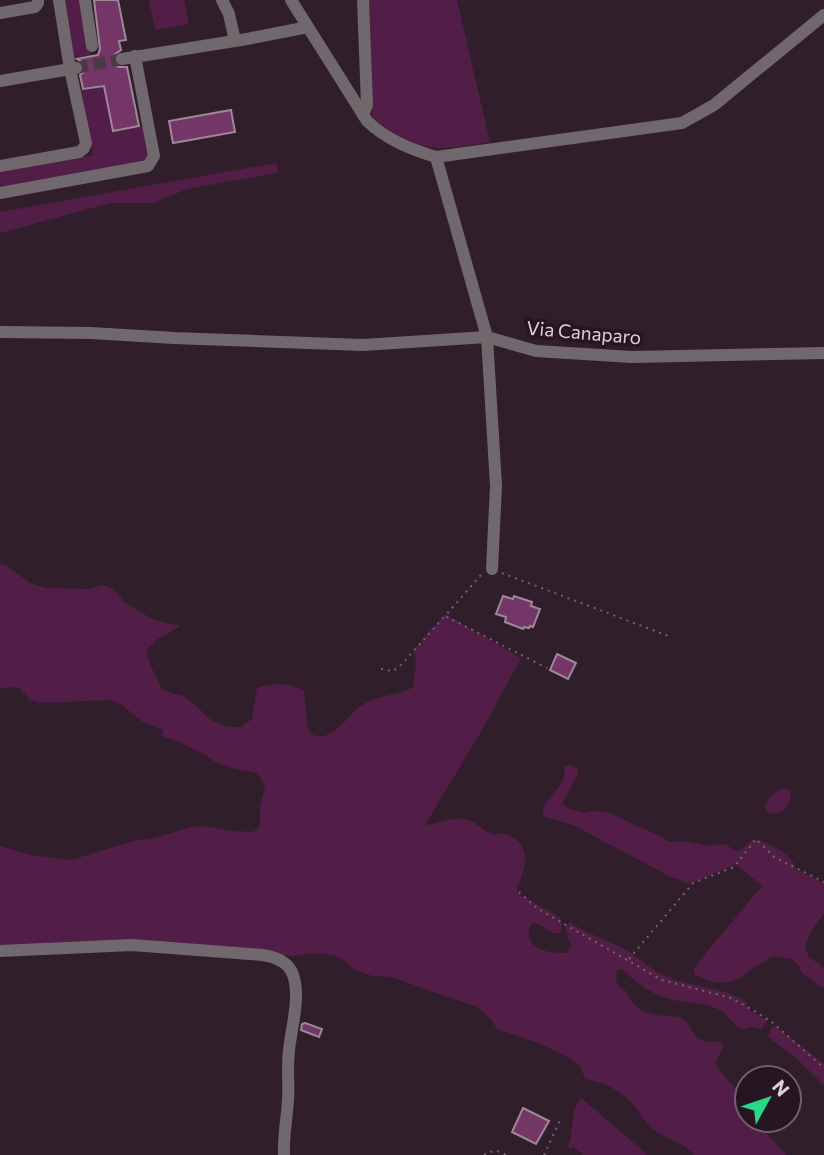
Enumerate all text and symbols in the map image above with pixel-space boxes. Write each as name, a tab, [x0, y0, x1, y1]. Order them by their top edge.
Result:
street label: Via Canaparo	[526, 316, 642, 348]
north arrow	[733, 1064, 803, 1134]
text: N	[768, 1075, 795, 1101]

